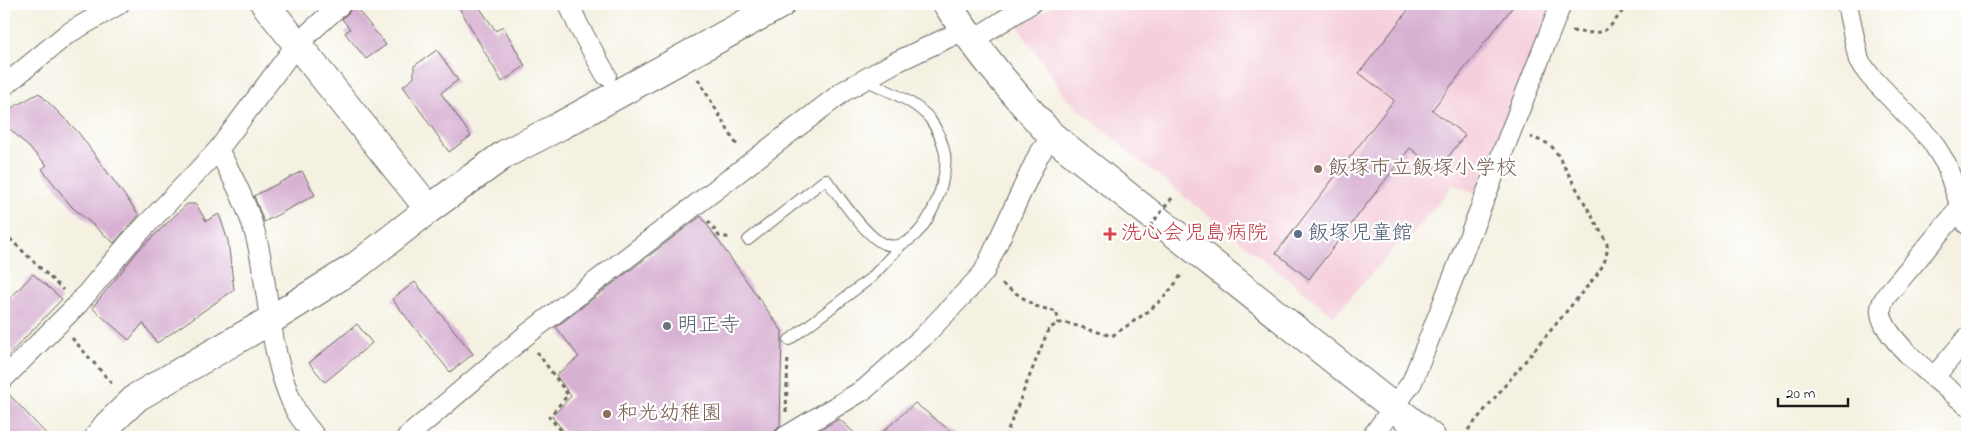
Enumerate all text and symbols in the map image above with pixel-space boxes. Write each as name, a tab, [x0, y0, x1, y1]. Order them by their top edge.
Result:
place label: 飯塚市立飯塚小学校	[1328, 154, 1517, 184]
marker: 飯塚市立飯塚小学校	[1312, 163, 1324, 175]
place label: 洗心会児島病院	[1121, 219, 1268, 249]
place label: 飯塚児童館	[1308, 219, 1413, 249]
marker: 洗心会児島病院	[1103, 227, 1117, 241]
marker: 飯塚児童館	[1292, 228, 1304, 240]
place label: 明正寺	[677, 311, 740, 341]
marker: 明正寺	[661, 320, 673, 332]
scale bar	[1778, 376, 1848, 408]
text: 20 m	[1786, 383, 1816, 405]
place label: 和光幼稚園	[617, 399, 722, 429]
marker: 和光幼稚園	[601, 408, 613, 420]

